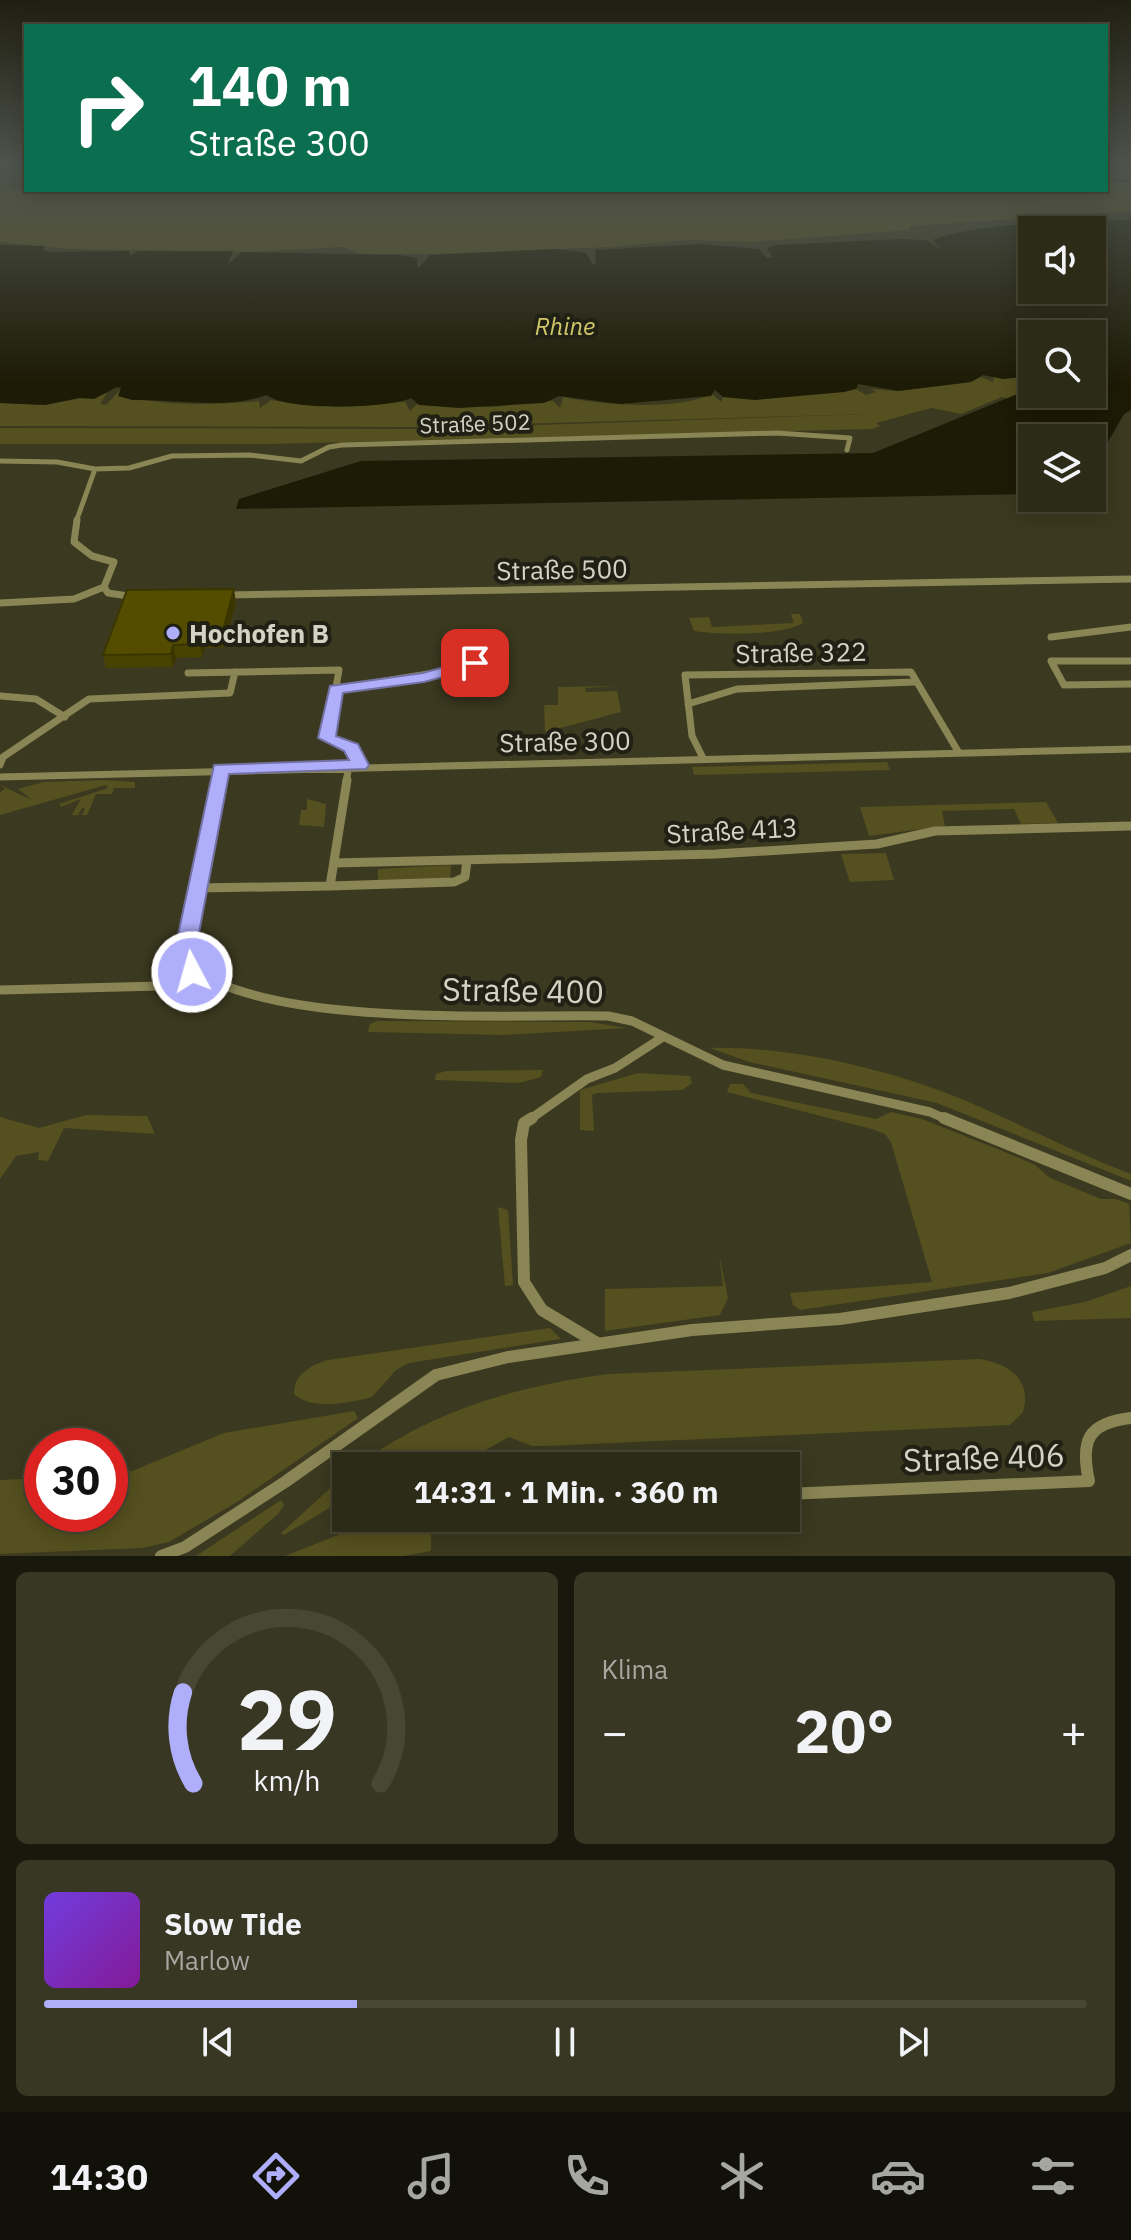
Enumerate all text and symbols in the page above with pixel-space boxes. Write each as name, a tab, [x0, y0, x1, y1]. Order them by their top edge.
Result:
text: 140 m	[188, 49, 352, 121]
icon: right	[56, 56, 160, 160]
text: Straße 300	[188, 119, 370, 166]
map controls	[1018, 216, 1106, 512]
button: sound	[1018, 216, 1106, 304]
water label: Rhine	[535, 310, 595, 342]
button: search	[1018, 320, 1106, 408]
street label: Straße 502	[419, 407, 531, 439]
button: layers	[1018, 424, 1106, 512]
street label: Straße 500	[496, 551, 628, 587]
place label: Hochofen B	[189, 616, 329, 650]
marker: Hochofen B	[164, 624, 182, 642]
pin	[441, 629, 509, 697]
street label: Straße 322	[735, 634, 867, 670]
icon: arrive	[453, 641, 497, 685]
street label: Straße 300	[499, 723, 631, 759]
street label: Straße 413	[665, 810, 799, 850]
position arrow	[150, 930, 234, 1014]
street label: Straße 400	[442, 968, 604, 1012]
speed limit sign: 30	[24, 1428, 128, 1532]
street label: Straße 406	[902, 1433, 1066, 1481]
text: 14:31 · 1 Min. · 360 m	[413, 1472, 719, 1511]
text: Klima	[602, 1652, 668, 1686]
text: 29	[237, 1665, 337, 1773]
text: 20°	[794, 1691, 894, 1770]
text: −	[602, 1703, 628, 1760]
text: +	[1061, 1703, 1087, 1760]
text: km/h	[253, 1762, 320, 1799]
text: Slow Tide	[164, 1904, 302, 1943]
text: Marlow	[164, 1943, 250, 1977]
icon: previous	[196, 2020, 240, 2064]
icon: pause	[543, 2020, 587, 2064]
icon: next	[891, 2020, 935, 2064]
icon: directions	[248, 2148, 304, 2204]
icon: music	[403, 2148, 459, 2204]
icon: phone	[559, 2148, 615, 2204]
icon: climate	[714, 2148, 770, 2204]
icon: car	[870, 2148, 926, 2204]
icon: filters	[1025, 2148, 1081, 2204]
text: 14:30	[50, 2153, 148, 2200]

